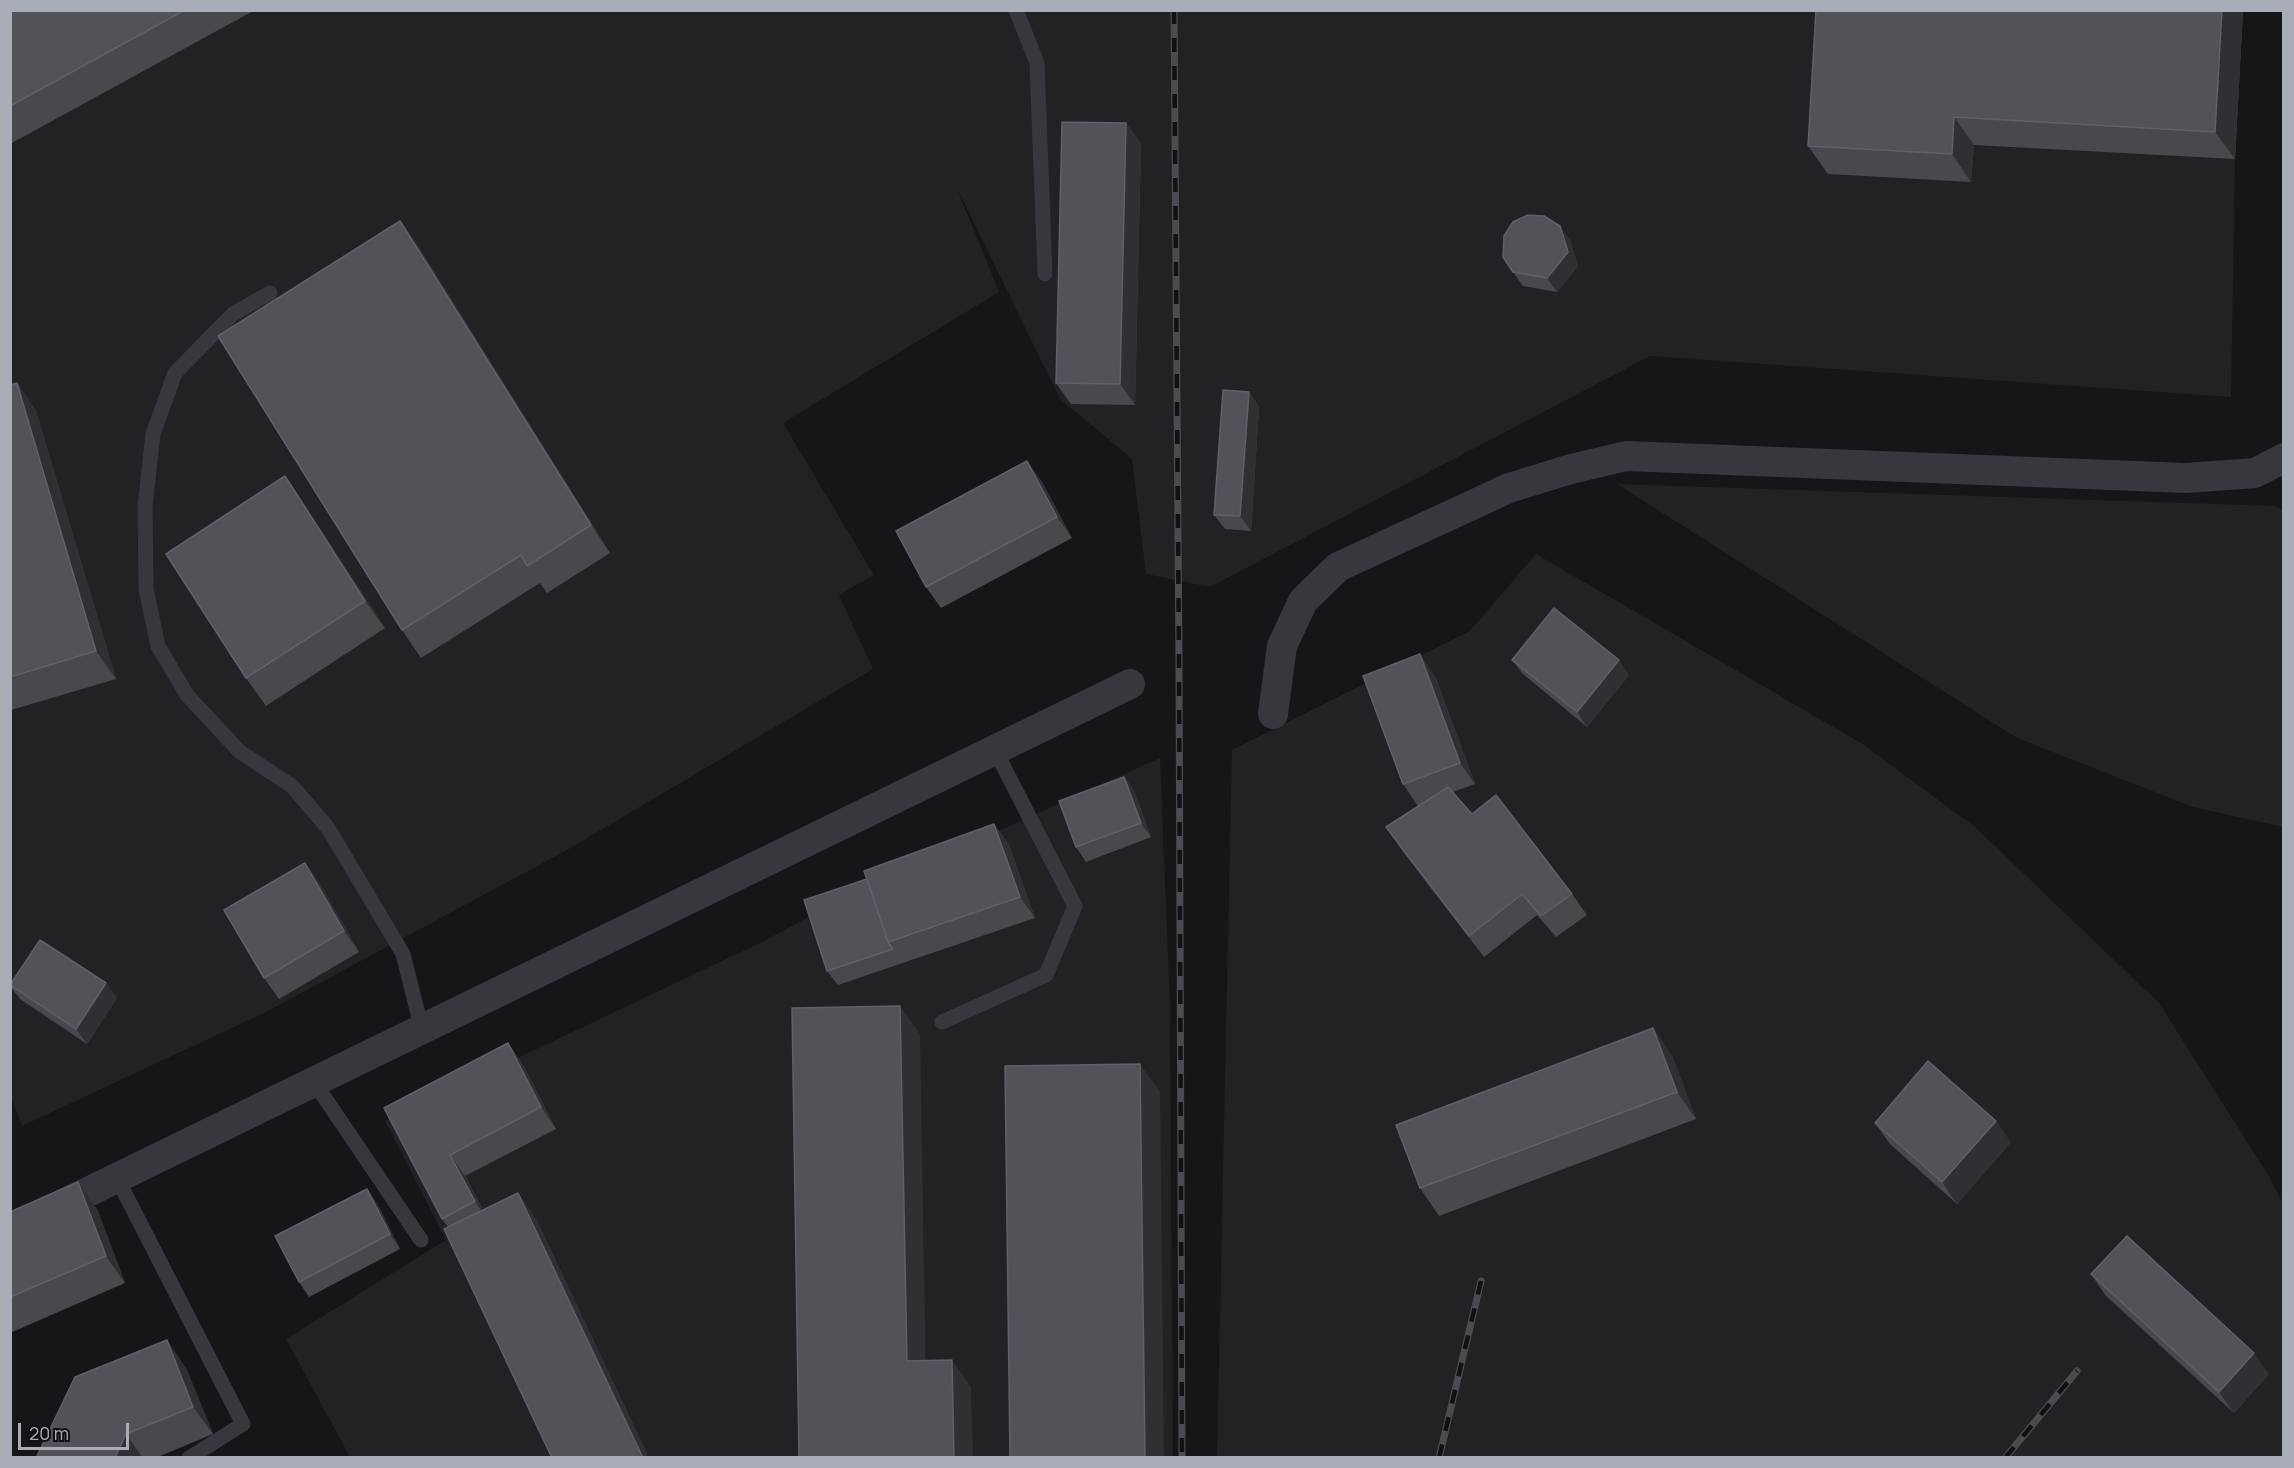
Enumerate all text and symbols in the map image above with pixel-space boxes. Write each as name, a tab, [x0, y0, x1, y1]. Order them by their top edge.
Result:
scale bar	[21, 1411, 132, 1449]
text: 20 m	[29, 1421, 69, 1445]

